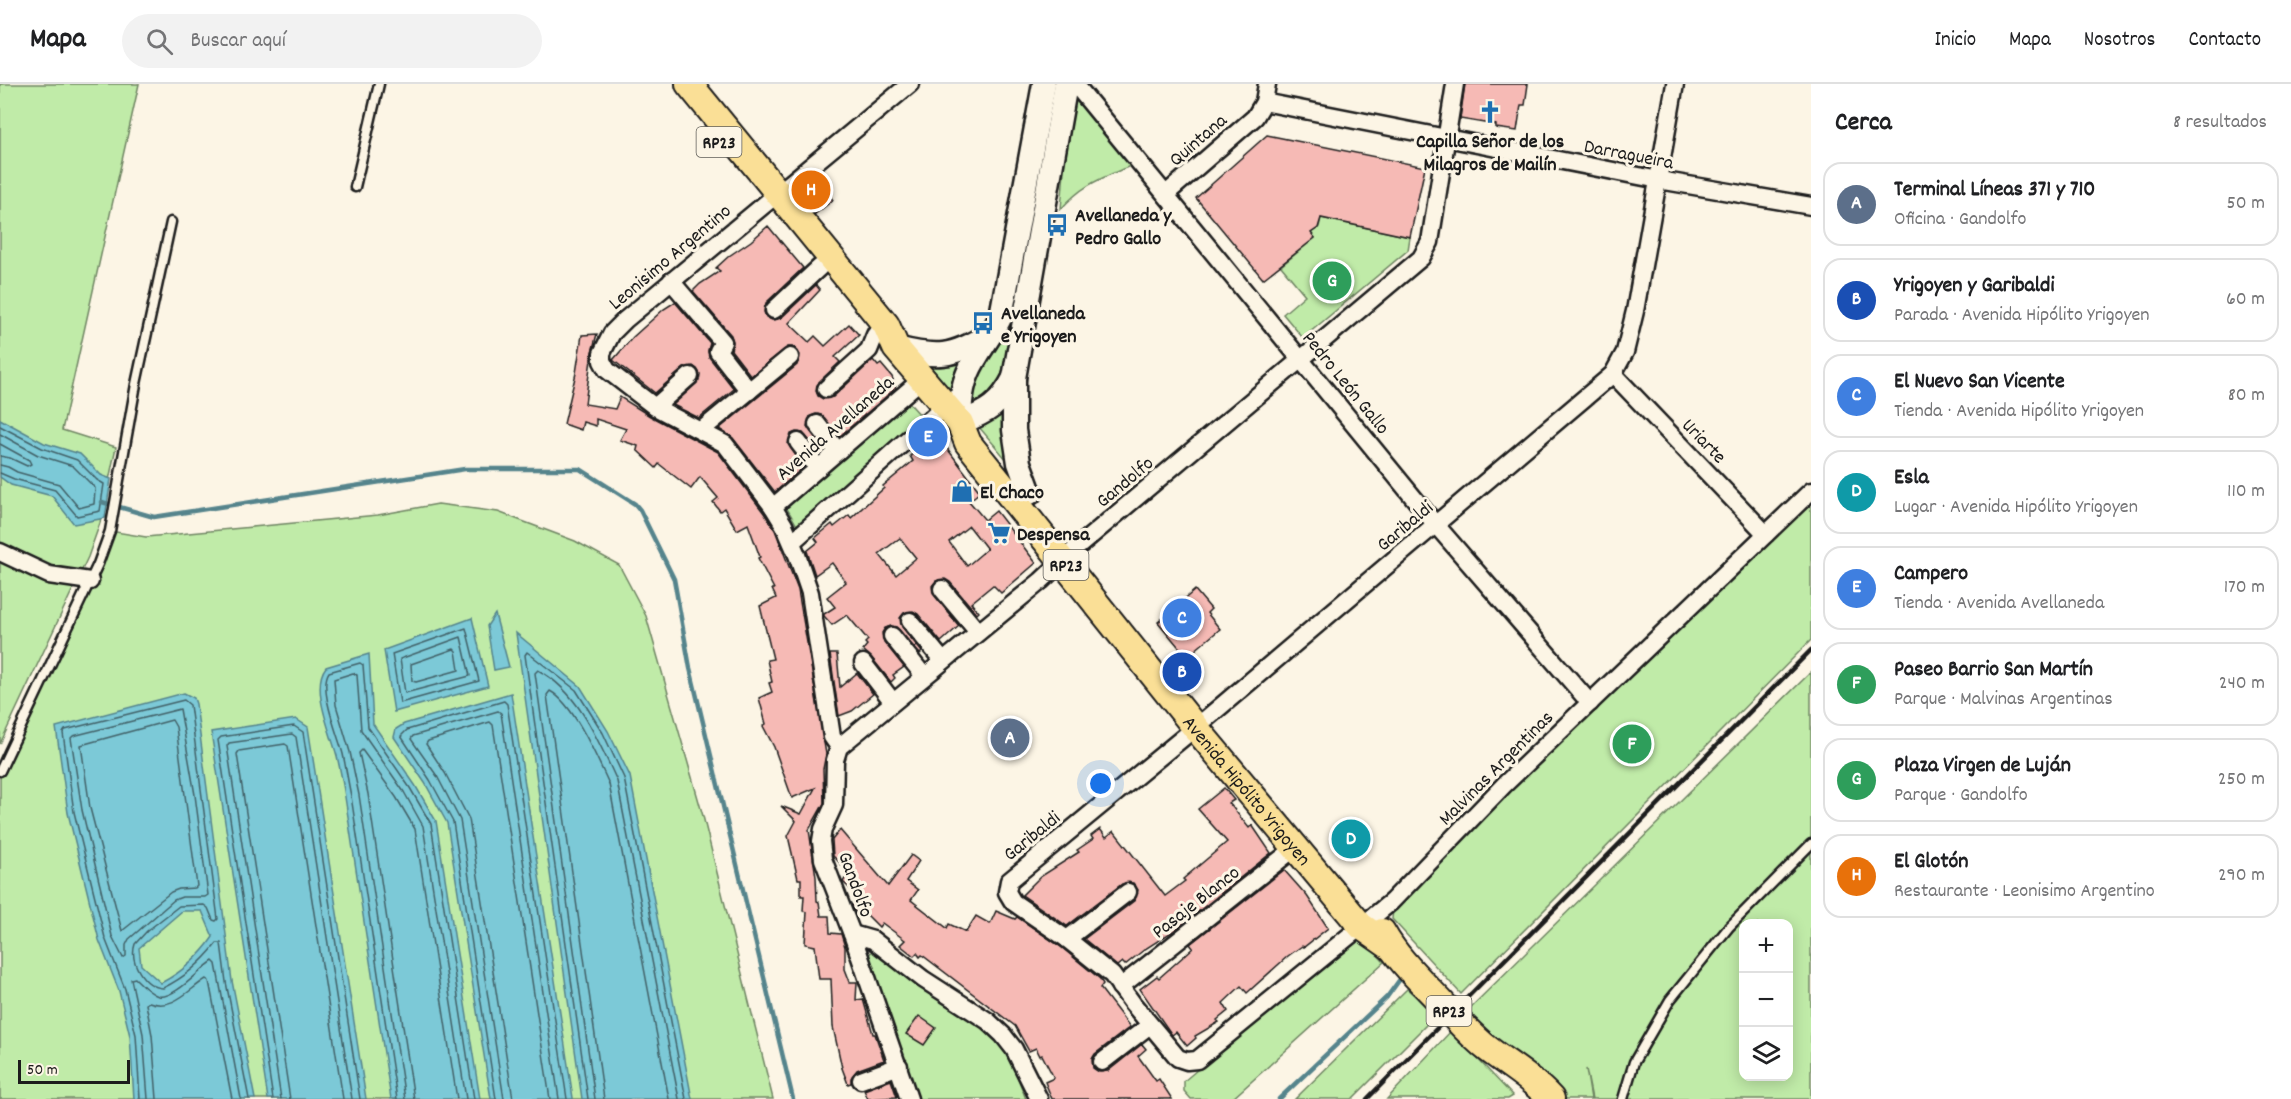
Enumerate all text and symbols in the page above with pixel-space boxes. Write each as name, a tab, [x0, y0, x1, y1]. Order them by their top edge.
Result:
search box	[122, 14, 542, 68]
text: Mapa	[30, 21, 86, 61]
icon: search	[143, 25, 176, 58]
text: Buscar aquí	[191, 26, 286, 57]
text: Inicio	[1934, 26, 1976, 56]
text: Mapa	[2009, 26, 2051, 56]
text: Nosotros	[2084, 26, 2155, 56]
text: Contacto	[2188, 26, 2261, 56]
church icon: Capilla Señor de los Milagros de Mailín	[1477, 99, 1503, 125]
text: Cerca	[1835, 105, 1892, 142]
street label: Quintana	[1164, 108, 1234, 174]
text: 8 resultados	[2173, 109, 2267, 137]
road number: RP23	[696, 127, 742, 157]
place label: Capilla Señor de los Milagros de Mailín	[1416, 129, 1564, 180]
street label: Darragueira	[1581, 134, 1676, 178]
pin: H	[792, 168, 830, 212]
text: Terminal Líneas 371 y 710	[1894, 175, 2095, 206]
text: A	[1851, 190, 1862, 218]
text: 50 m	[2227, 190, 2265, 218]
street label: Leonisimo Argentino	[604, 199, 738, 318]
place label: Avellaneda y Pedro Gallo	[1075, 203, 1172, 254]
text: Oficina · Gandolfo	[1894, 206, 2026, 234]
bus stop icon: Avellaneda y Pedro Gallo	[1044, 212, 1070, 238]
pin: G	[1312, 258, 1352, 304]
text: Yrigoyen y Garibaldi	[1894, 271, 2054, 302]
text: B	[1852, 286, 1861, 314]
text: 60 m	[2226, 286, 2265, 314]
place label: Avellaneda e Yrigoyen	[1001, 301, 1085, 352]
text: Parada · Avenida Hipólito Yrigoyen	[1894, 302, 2150, 330]
bus stop icon: Avellaneda e Yrigoyen	[970, 310, 996, 336]
street label: Pedro León Gallo	[1294, 326, 1395, 442]
text: El Nuevo San Vicente	[1894, 367, 2065, 398]
street label: Avenida Avellaneda	[771, 370, 901, 488]
text: C	[1852, 382, 1861, 410]
text: 80 m	[2228, 382, 2265, 410]
text: Tienda · Avenida Hipólito Yrigoyen	[1894, 398, 2144, 426]
street label: Uriarte	[1674, 413, 1732, 471]
pin: E	[908, 414, 948, 460]
street label: Gandolfo	[1091, 451, 1161, 516]
text: Esla	[1894, 463, 1929, 494]
shop icon: El Chaco	[949, 478, 975, 504]
text: D	[1851, 478, 1862, 506]
text: 110 m	[2227, 478, 2265, 506]
place label: El Chaco	[980, 480, 1044, 508]
text: Lugar · Avenida Hipólito Yrigoyen	[1894, 494, 2138, 522]
street label: Garibaldi	[1371, 495, 1441, 559]
supermarket icon: Despensa	[986, 520, 1012, 546]
place label: Despensa	[1017, 522, 1090, 550]
road number: RP23	[1044, 550, 1088, 580]
text: Campero	[1894, 559, 1968, 590]
text: E	[1852, 574, 1861, 602]
text: 170 m	[2224, 574, 2265, 602]
text: Tienda · Avenida Avellaneda	[1894, 590, 2104, 618]
pin: C	[1162, 596, 1202, 640]
pin: B	[1162, 650, 1202, 694]
text: Paseo Barrio San Martín	[1894, 655, 2093, 686]
text: F	[1852, 670, 1861, 698]
text: 240 m	[2219, 670, 2265, 698]
text: Parque · Malvinas Argentinas	[1894, 686, 2113, 714]
street label: Malvinas Argentinas	[1433, 705, 1561, 833]
street label: Avenida Hipólito Yrigoyen	[1174, 711, 1316, 873]
pin: A	[990, 716, 1030, 760]
pin: F	[1612, 722, 1652, 766]
text: Plaza Virgen de Luján	[1894, 751, 2071, 782]
text: G	[1851, 766, 1862, 794]
text: 250 m	[2218, 766, 2265, 794]
your location	[1086, 769, 1115, 798]
text: Parque · Gandolfo	[1894, 782, 2028, 810]
street label: Garibaldi	[998, 805, 1068, 869]
pin: D	[1332, 816, 1370, 861]
text: El Glotón	[1894, 847, 1968, 878]
street label: Gandolfo	[829, 848, 879, 922]
street label: Pasaje Blanco	[1147, 860, 1247, 947]
text: H	[1851, 862, 1862, 890]
text: 290 m	[2218, 862, 2265, 890]
text: Restaurante · Leonisimo Argentino	[1894, 878, 2155, 906]
map controls	[1739, 919, 1793, 1081]
button: +	[1739, 919, 1793, 973]
button: −	[1739, 973, 1793, 1027]
road number: RP23	[1426, 996, 1472, 1026]
button: layers	[1739, 1027, 1793, 1081]
scale bar	[18, 1057, 130, 1084]
text: 50 m	[27, 1059, 58, 1082]

